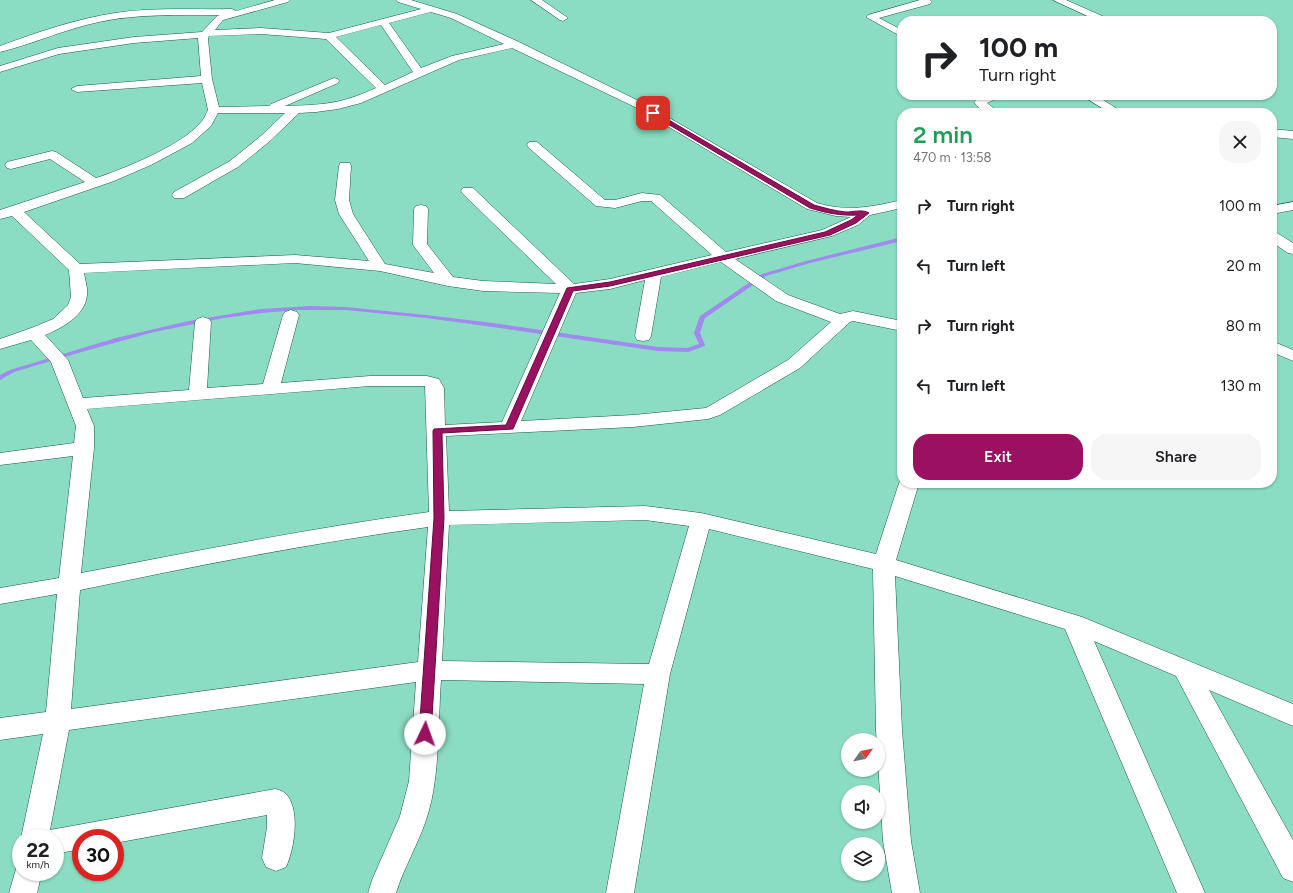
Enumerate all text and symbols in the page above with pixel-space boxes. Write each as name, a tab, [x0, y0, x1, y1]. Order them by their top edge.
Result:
text: 100 m	[979, 30, 1058, 64]
icon: right	[913, 32, 965, 84]
text: Turn right	[979, 64, 1056, 86]
pin	[636, 96, 670, 130]
icon: arrive	[642, 102, 664, 124]
text: 2 min	[913, 120, 973, 149]
button: close	[1219, 121, 1261, 163]
text: 470 m · 13:58	[913, 150, 992, 165]
icon: right	[913, 195, 935, 217]
text: Turn right	[947, 197, 1015, 215]
text: 100 m	[1219, 197, 1261, 215]
icon: left	[913, 255, 935, 277]
text: Turn left	[947, 257, 1005, 275]
text: 20 m	[1227, 257, 1261, 275]
icon: right	[913, 315, 935, 337]
text: Turn right	[947, 317, 1015, 335]
text: 80 m	[1226, 317, 1261, 335]
icon: left	[913, 375, 935, 397]
text: Turn left	[947, 377, 1005, 395]
text: 130 m	[1221, 377, 1261, 395]
button: Exit	[913, 434, 1083, 480]
button: Share	[1091, 434, 1261, 480]
position arrow	[404, 713, 446, 755]
north arrow	[841, 733, 885, 777]
map controls	[841, 733, 885, 881]
button: sound	[841, 785, 885, 829]
speed limit sign: 30	[72, 829, 124, 881]
button: layers	[841, 837, 885, 881]
text: 22	[26, 838, 50, 862]
text: km/h	[27, 858, 49, 871]

